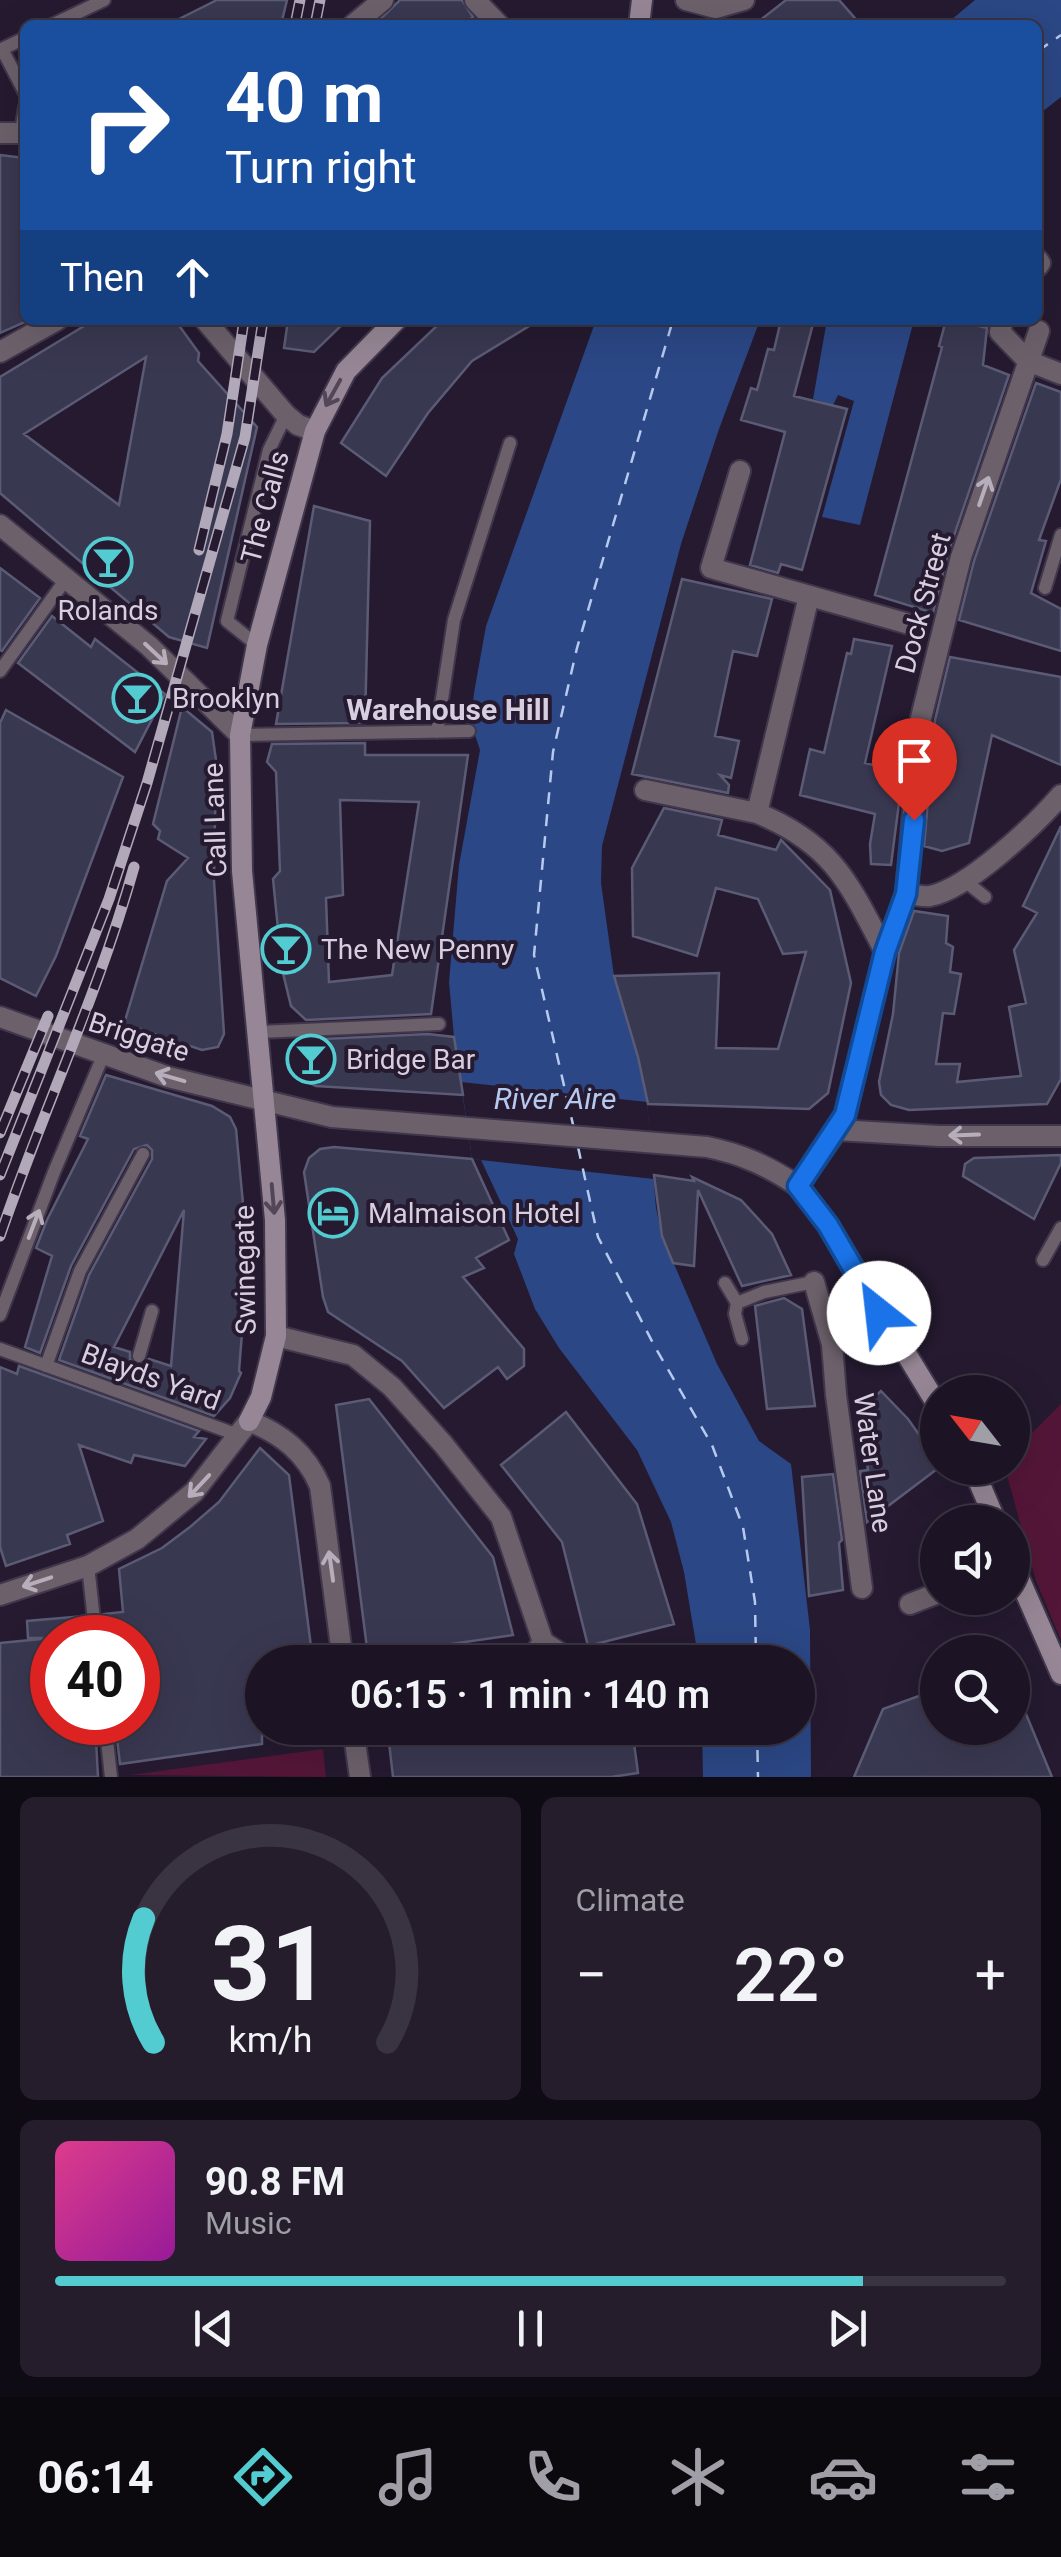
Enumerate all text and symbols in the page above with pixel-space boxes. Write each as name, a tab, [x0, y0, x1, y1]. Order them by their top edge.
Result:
text: 40 m	[225, 57, 383, 139]
icon: right	[60, 60, 190, 190]
text: Turn right	[225, 141, 417, 194]
icon: ahead	[165, 250, 220, 305]
text: Then	[60, 256, 145, 300]
one-way arrow	[323, 378, 343, 408]
street label: The Calls	[234, 447, 296, 567]
one-way arrow	[976, 475, 994, 507]
street label: Dock Street	[888, 529, 958, 677]
bar icon: Rolands	[82, 536, 134, 588]
place label: Rolands	[58, 594, 158, 627]
one-way arrow	[143, 642, 168, 665]
bar icon: Brooklyn	[111, 672, 163, 724]
place label: Brooklyn	[172, 682, 280, 715]
district label: Warehouse Hill	[346, 692, 550, 727]
pin	[872, 718, 957, 821]
icon: arrive	[887, 733, 942, 788]
street label: Call Lane	[197, 762, 233, 878]
bar icon: The New Penny	[260, 923, 312, 975]
place label: The New Penny	[321, 933, 514, 966]
street label: Briggate	[84, 1005, 194, 1069]
bar icon: Bridge Bar	[285, 1033, 337, 1085]
place label: Bridge Bar	[346, 1043, 476, 1076]
one-way arrow	[155, 1067, 186, 1085]
water label: River Aire	[494, 1081, 616, 1116]
one-way arrow	[948, 1126, 980, 1145]
one-way arrow	[263, 1182, 282, 1214]
hotel icon: Malmaison Hotel	[307, 1187, 359, 1239]
place label: Malmaison Hotel	[368, 1197, 581, 1230]
street label: Swinegate	[227, 1205, 263, 1335]
one-way arrow	[26, 1210, 44, 1241]
position arrow	[827, 1261, 931, 1365]
street label: Blayds Yard	[77, 1337, 225, 1417]
north arrow	[920, 1375, 1030, 1485]
map controls	[920, 1375, 1030, 1745]
street label: Water Lane	[847, 1391, 899, 1535]
one-way arrow	[188, 1473, 211, 1498]
button: sound	[920, 1505, 1030, 1615]
one-way arrow	[321, 1550, 339, 1582]
one-way arrow	[22, 1575, 54, 1593]
speed limit sign: 40	[30, 1615, 160, 1745]
button: search	[920, 1635, 1030, 1745]
text: 06:15 · 1 min · 140 m	[350, 1673, 710, 1717]
text: Climate	[576, 1881, 685, 1919]
text: 31	[211, 1904, 330, 2025]
text: 22°	[734, 1931, 848, 2019]
text: −	[576, 1943, 607, 2007]
text: +	[975, 1943, 1006, 2007]
text: km/h	[228, 2019, 312, 2061]
text: 90.8 FM	[205, 2160, 345, 2204]
text: Music	[205, 2204, 292, 2242]
icon: previous	[186, 2301, 241, 2356]
icon: pause	[503, 2301, 558, 2356]
icon: next	[820, 2301, 875, 2356]
icon: directions	[228, 2442, 298, 2512]
icon: music	[373, 2442, 443, 2512]
icon: phone	[518, 2442, 588, 2512]
icon: climate	[663, 2442, 733, 2512]
icon: car	[808, 2442, 878, 2512]
icon: filters	[953, 2442, 1023, 2512]
text: 06:14	[38, 2451, 153, 2504]

